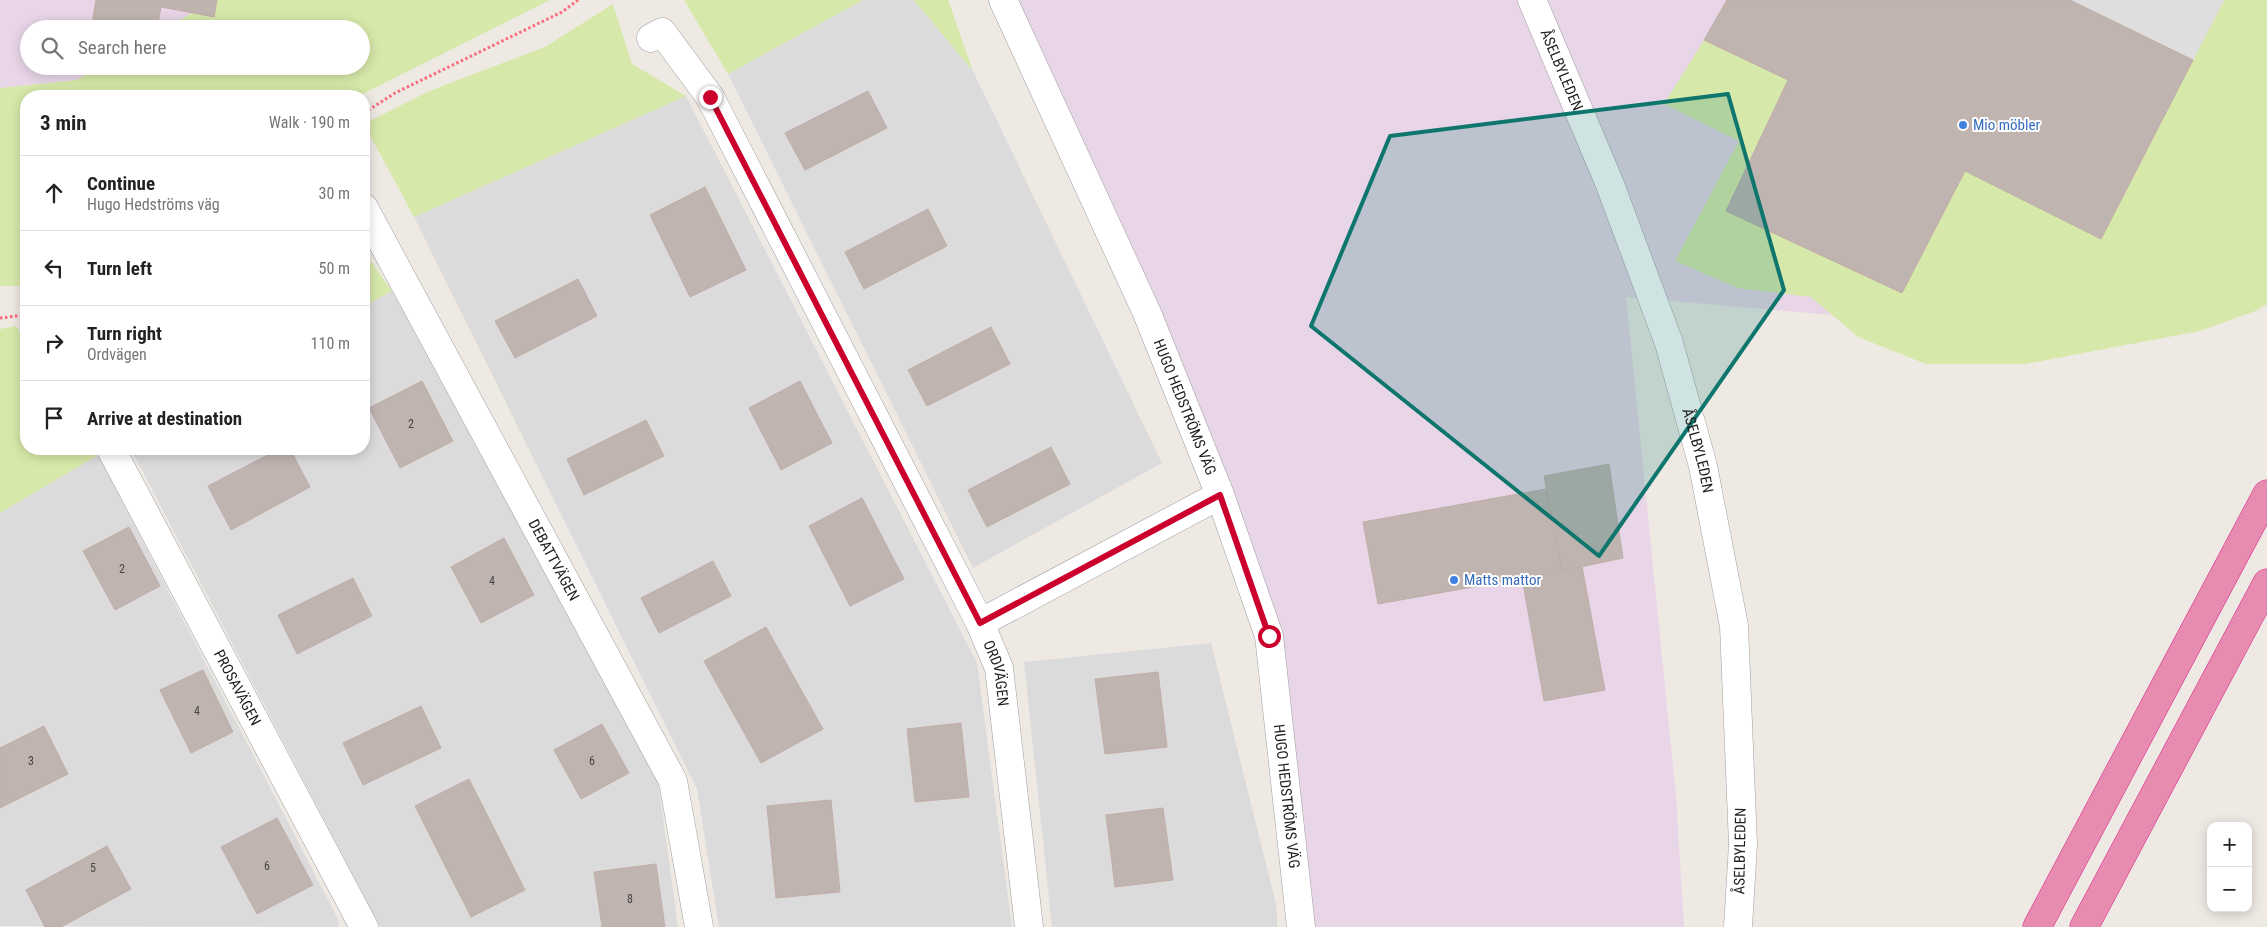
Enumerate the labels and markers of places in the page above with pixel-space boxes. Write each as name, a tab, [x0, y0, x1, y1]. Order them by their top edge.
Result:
place label: Mio möbler	[1973, 116, 2040, 134]
marker: Mio möbler	[1957, 119, 1969, 131]
place label: Matts mattor	[1464, 571, 1541, 589]
marker: Matts mattor	[1448, 574, 1460, 586]

